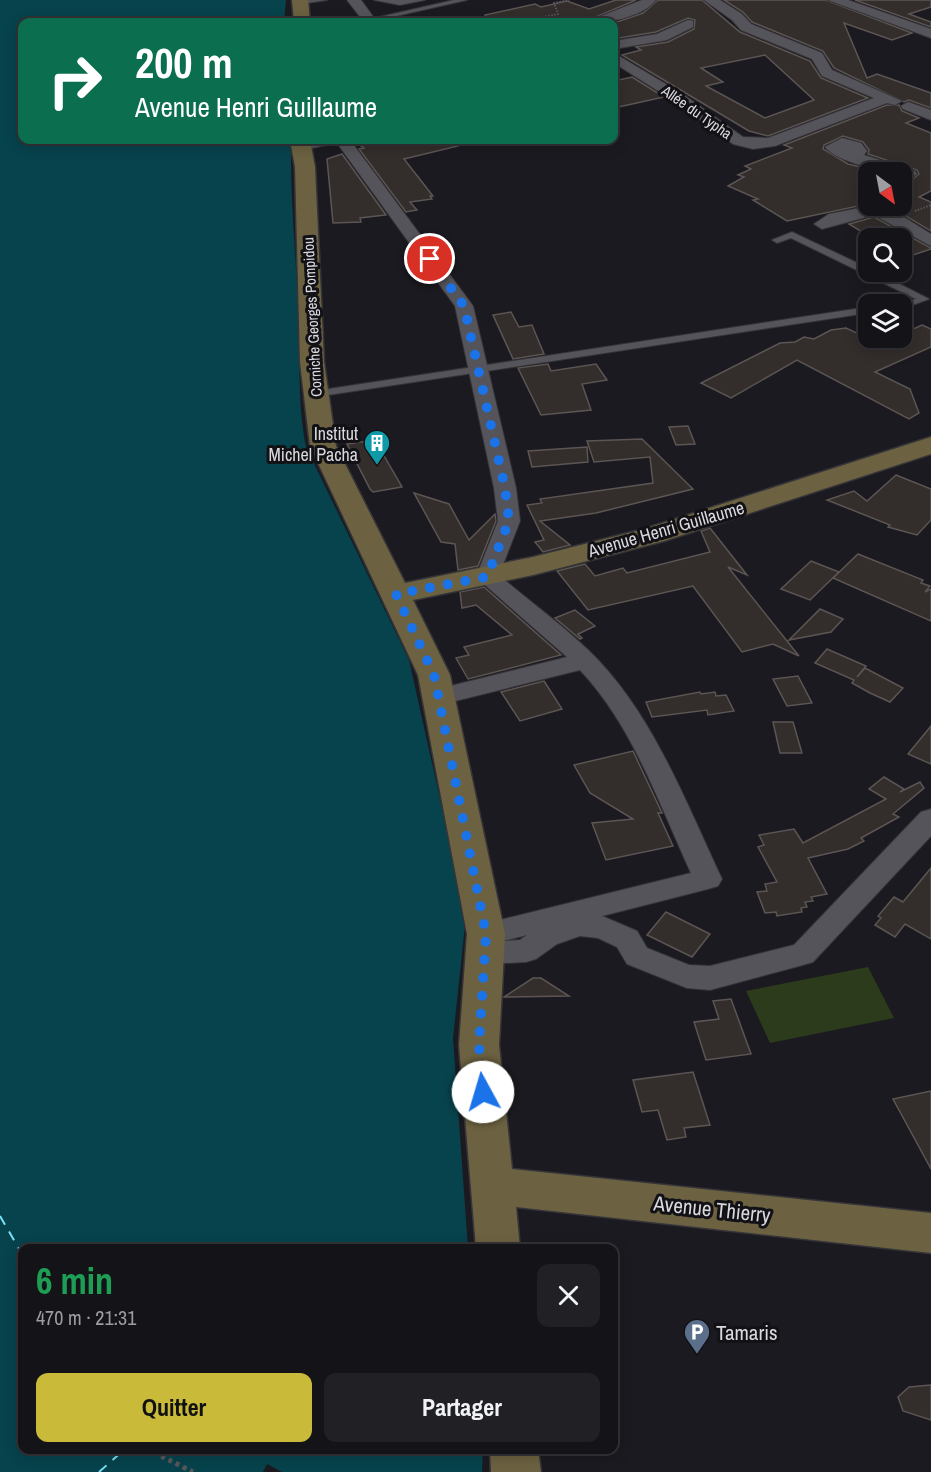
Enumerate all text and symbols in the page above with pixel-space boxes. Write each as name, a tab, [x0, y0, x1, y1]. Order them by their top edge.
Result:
text: 200 m	[135, 35, 233, 91]
icon: right	[36, 42, 114, 120]
street label: Allée du Typha	[657, 80, 736, 144]
text: Avenue Henri Guillaume	[135, 89, 377, 125]
north arrow	[858, 162, 912, 216]
map controls	[858, 162, 912, 348]
button: search	[858, 228, 912, 282]
pin	[404, 233, 455, 284]
street label: Corniche Georges Pompidou	[297, 237, 327, 397]
icon: arrive	[413, 242, 446, 275]
button: layers	[858, 294, 912, 348]
place label: Institut Michel Pacha	[269, 421, 358, 467]
building icon: Institut Michel Pacha	[362, 428, 392, 466]
street label: Avenue Henri Guillaume	[584, 495, 747, 564]
position arrow	[451, 1060, 515, 1124]
street label: Avenue Thierry	[651, 1188, 772, 1230]
text: 6 min	[36, 1257, 113, 1305]
button: close	[537, 1264, 600, 1327]
text: 470 m · 21:31	[36, 1304, 136, 1331]
parking icon: Tamaris	[682, 1317, 712, 1355]
place label: Tamaris	[716, 1318, 778, 1347]
button: Quitter	[36, 1373, 312, 1442]
button: Partager	[324, 1373, 600, 1442]

